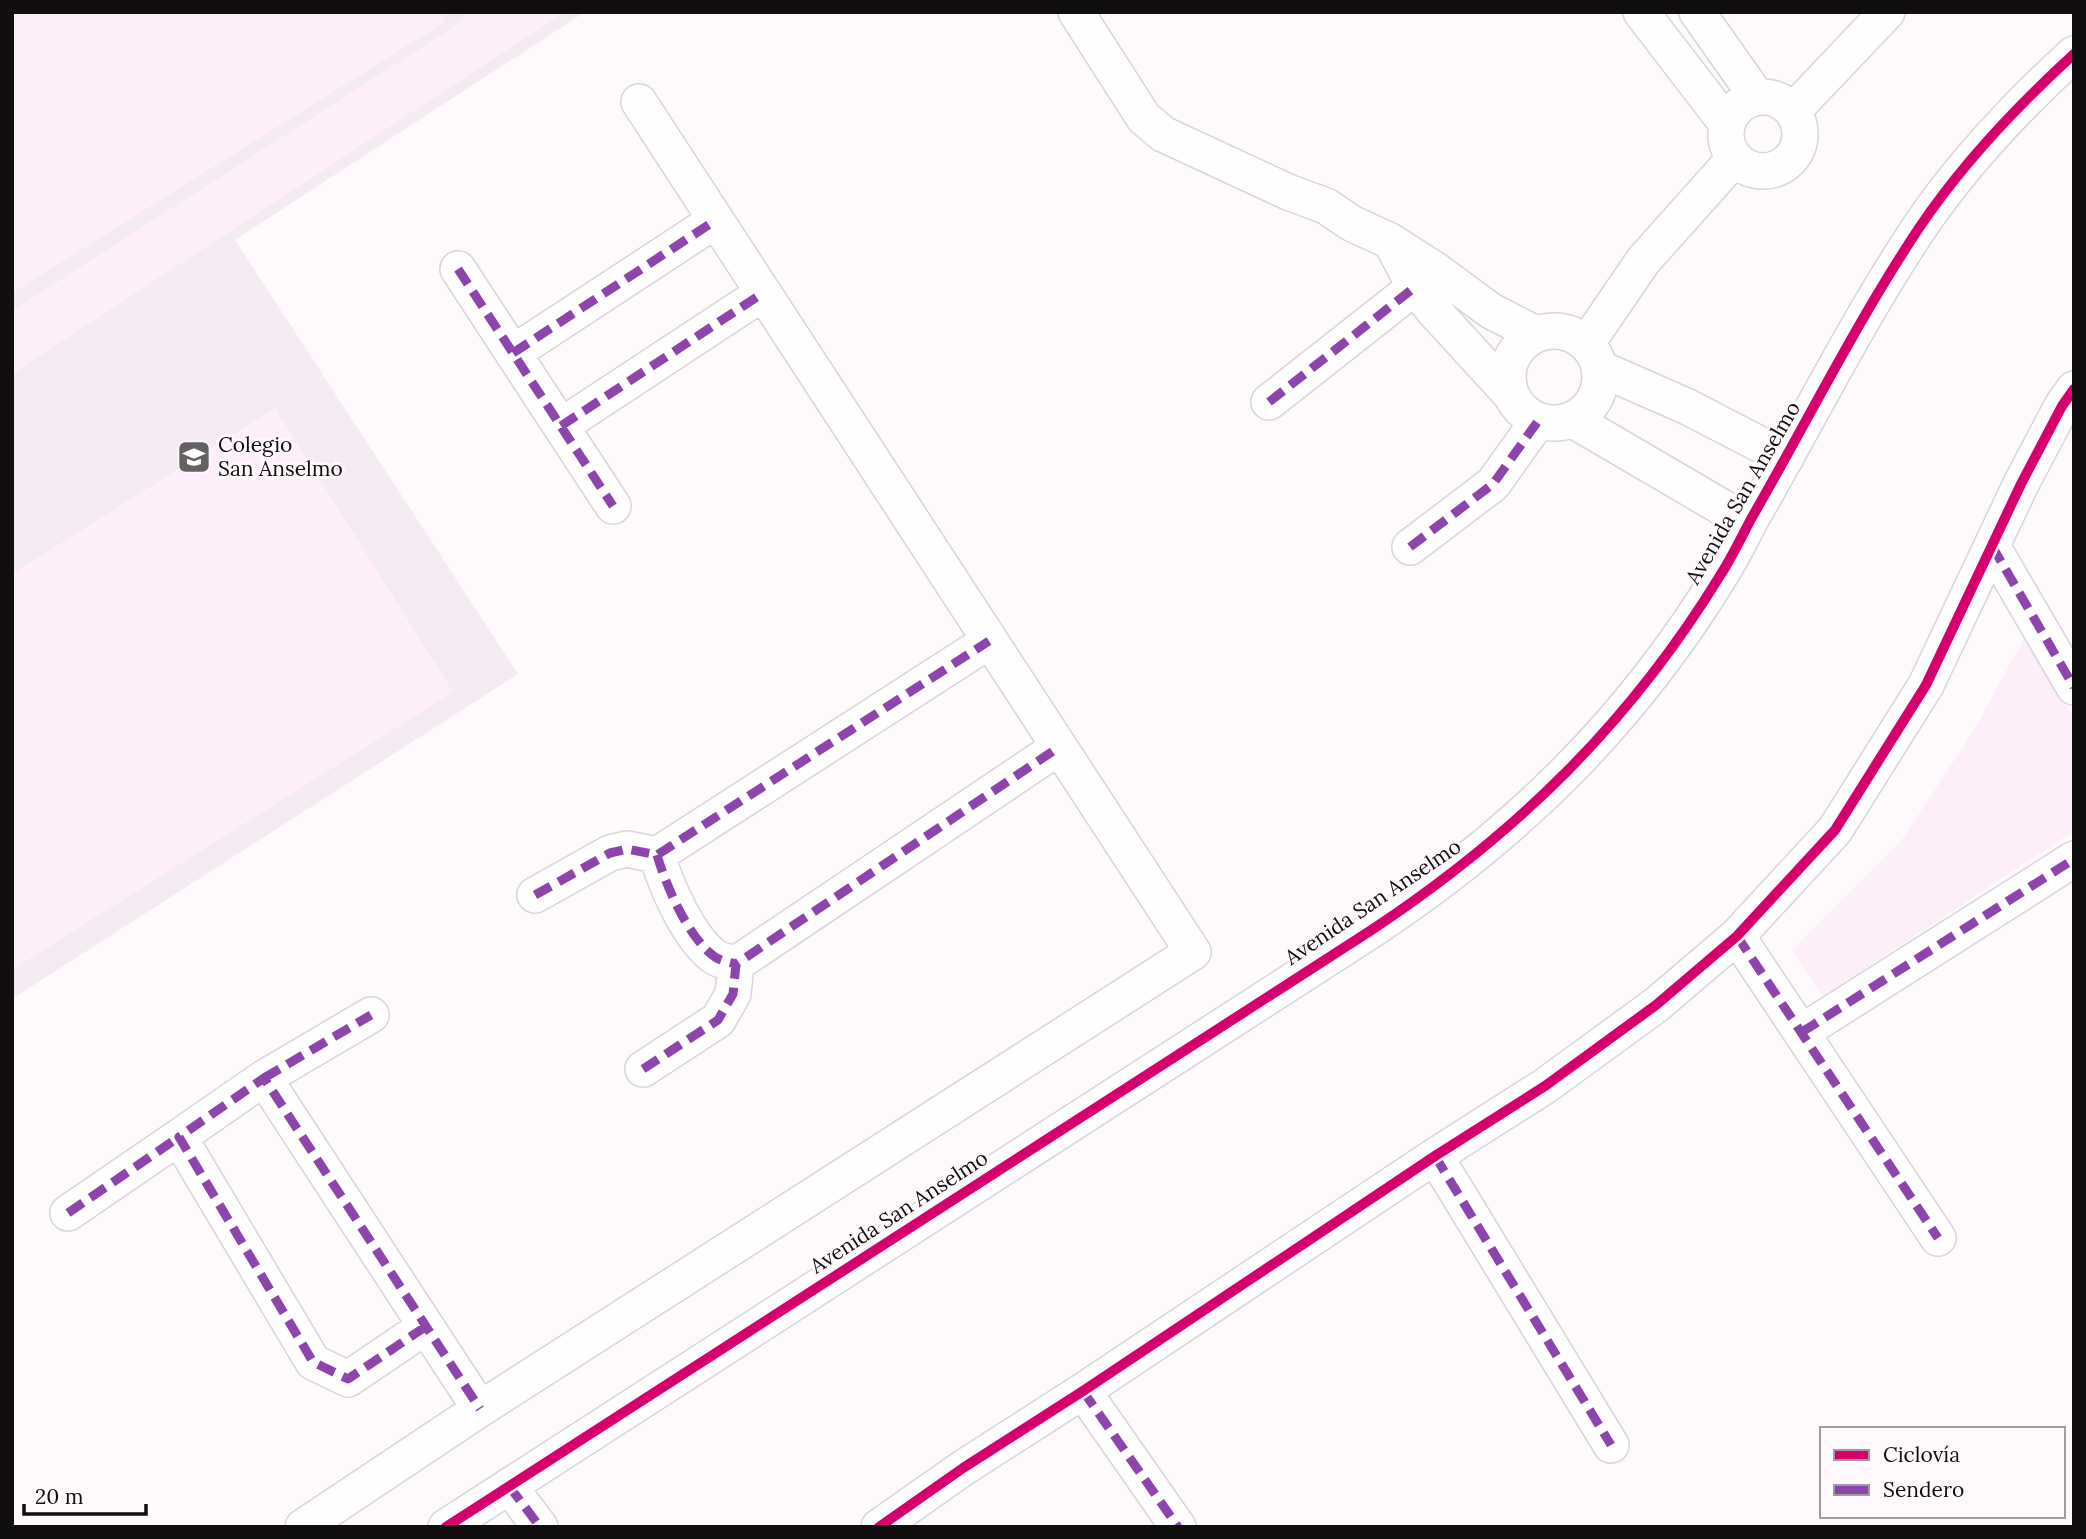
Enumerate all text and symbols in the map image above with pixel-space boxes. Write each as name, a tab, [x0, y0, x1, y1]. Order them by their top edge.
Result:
street label: Avenida San Anselmo	[1679, 396, 1806, 590]
place label: Colegio San Anselmo	[218, 431, 343, 482]
school or university icon: Colegio San Anselmo	[175, 438, 213, 476]
street label: Avenida San Anselmo	[1279, 833, 1466, 971]
street label: Avenida San Anselmo	[804, 1144, 993, 1280]
legend	[1820, 1427, 2065, 1518]
text: Ciclovía	[1883, 1441, 1960, 1468]
scale bar	[24, 1472, 147, 1516]
text: Sendero	[1883, 1476, 1964, 1503]
text: 20 m	[35, 1483, 84, 1510]

